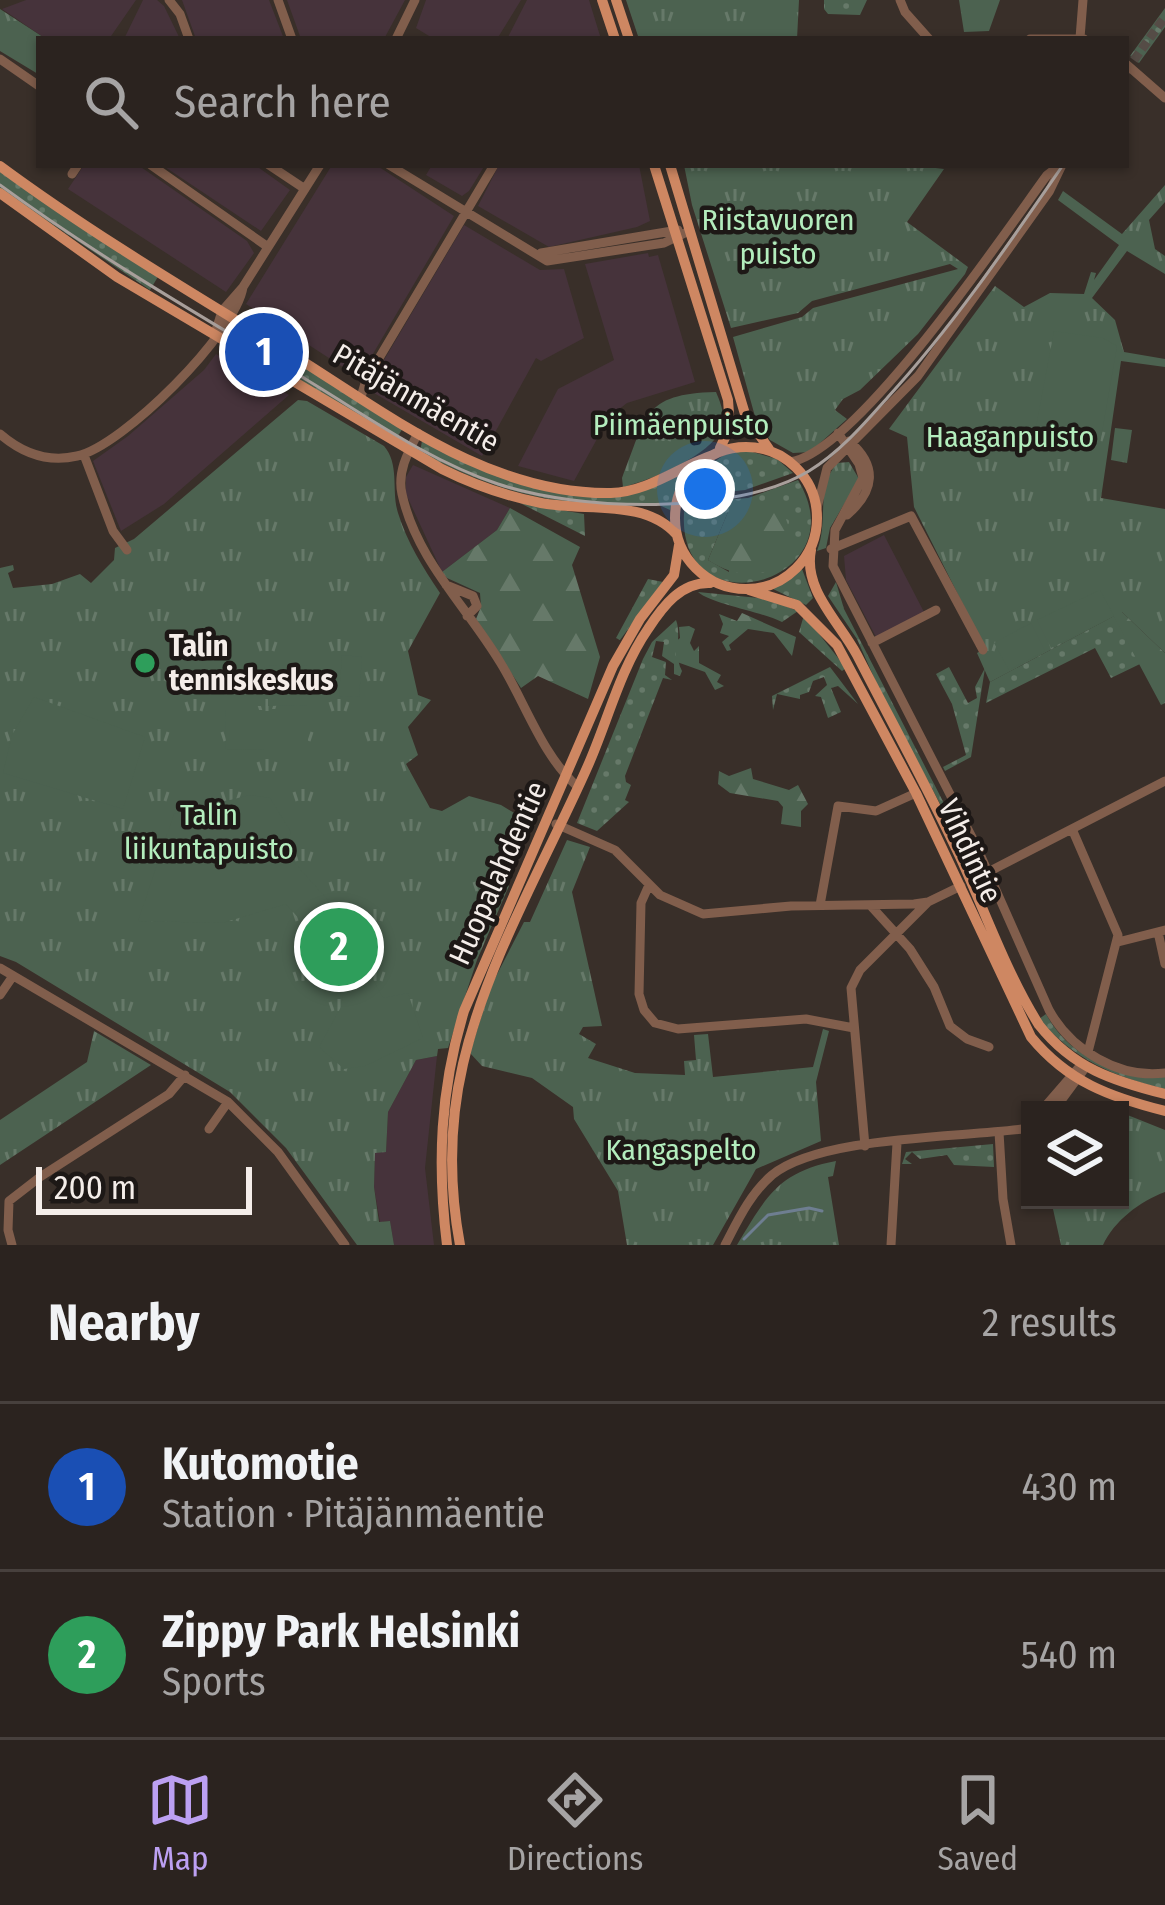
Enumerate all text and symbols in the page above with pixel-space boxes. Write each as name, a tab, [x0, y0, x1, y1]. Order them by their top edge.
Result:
search box	[36, 36, 1129, 168]
icon: search	[78, 69, 144, 135]
text: Search here	[174, 75, 391, 129]
park label: Riistavuoren puisto	[701, 202, 855, 272]
pin: 1	[225, 307, 303, 397]
street label: Pitäjänmäentie	[326, 336, 506, 460]
park label: Piimäenpuisto	[593, 407, 769, 443]
park label: Haaganpuisto	[926, 419, 1094, 455]
your location	[675, 459, 735, 519]
place label: Talin tenniskeskus	[169, 628, 334, 698]
marker: Talin tenniskeskus	[132, 650, 158, 676]
street label: Huopalahdentie	[442, 776, 554, 970]
street label: Vihdintie	[930, 793, 1010, 909]
park label: Talin liikuntapuisto	[124, 797, 294, 867]
pin: 2	[300, 902, 378, 992]
map controls	[1021, 1101, 1129, 1209]
button: layers	[1021, 1101, 1129, 1209]
park label: Kangaspelto	[606, 1132, 756, 1168]
scale bar	[36, 1161, 252, 1214]
text: 200 m	[54, 1168, 136, 1208]
text: Nearby	[48, 1292, 200, 1354]
text: 2 results	[982, 1300, 1117, 1346]
text: Kutomotie	[162, 1437, 359, 1491]
text: 1	[79, 1464, 95, 1510]
text: 430 m	[1022, 1464, 1117, 1510]
text: Station · Pitäjänmäentie	[162, 1491, 545, 1537]
text: Zippy Park Helsinki	[162, 1605, 520, 1659]
text: 2	[78, 1632, 96, 1678]
text: 540 m	[1021, 1632, 1117, 1678]
text: Sports	[162, 1659, 266, 1705]
tab: Map	[147, 1767, 213, 1879]
tab: Directions	[507, 1767, 643, 1879]
tab: Saved	[937, 1767, 1018, 1879]

